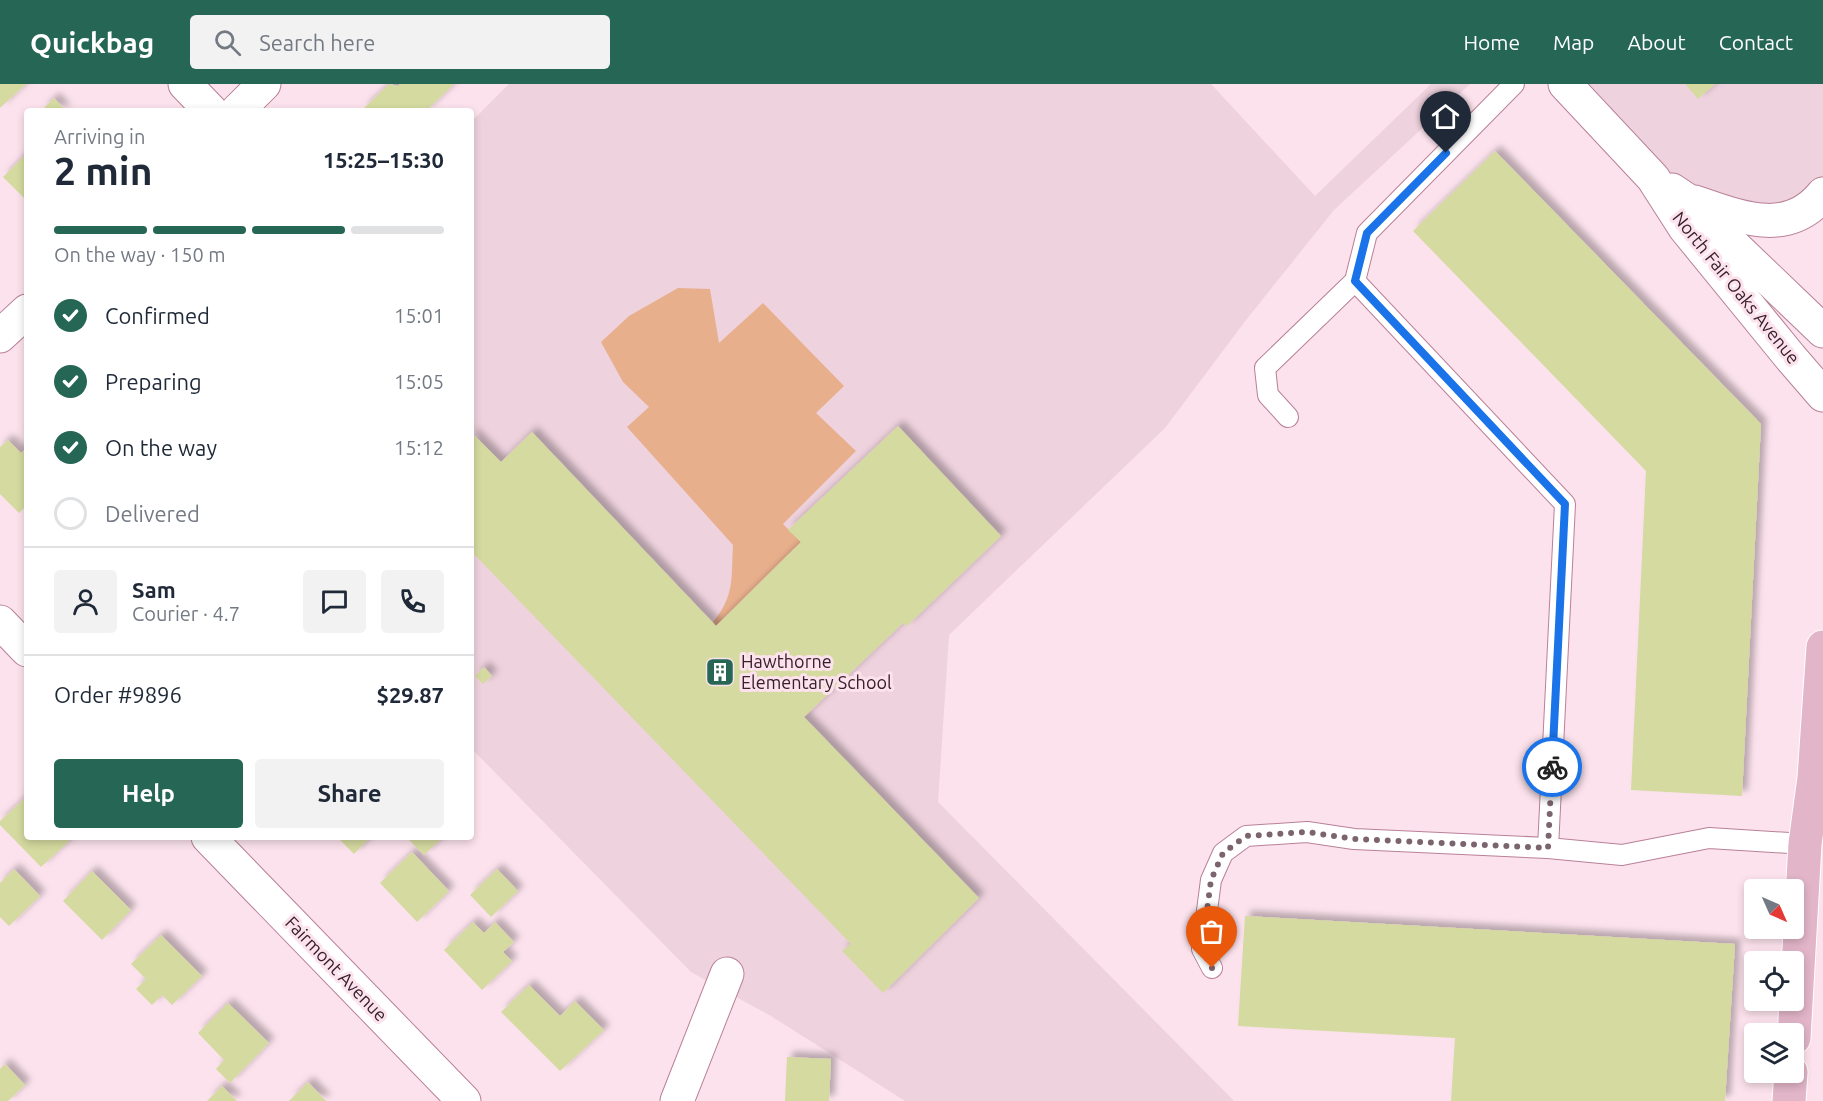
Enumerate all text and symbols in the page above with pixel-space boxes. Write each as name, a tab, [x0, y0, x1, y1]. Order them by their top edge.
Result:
search box	[190, 15, 610, 69]
icon: search	[211, 26, 244, 59]
text: Quickbag	[30, 27, 154, 58]
text: Search here	[259, 30, 375, 55]
text: Home	[1463, 30, 1520, 54]
text: Map	[1553, 30, 1594, 54]
text: About	[1627, 30, 1686, 54]
text: Contact	[1719, 30, 1793, 54]
pin	[1420, 91, 1471, 153]
icon: home	[1429, 100, 1462, 133]
text: Arriving in	[54, 125, 145, 148]
text: 15:25–15:30	[323, 147, 444, 172]
text: 2 min	[54, 149, 153, 192]
street label: North Fair Oaks Avenue	[1669, 207, 1804, 367]
text: On the way · 150 m	[54, 243, 226, 266]
icon: check	[54, 299, 87, 332]
text: Confirmed	[105, 303, 210, 328]
text: 15:01	[394, 304, 444, 327]
icon: check	[54, 365, 87, 398]
text: Preparing	[105, 369, 202, 394]
text: 15:05	[394, 370, 444, 393]
icon: check	[54, 431, 87, 464]
text: On the way	[105, 435, 217, 460]
text: 15:12	[394, 436, 444, 459]
text: Delivered	[105, 501, 200, 526]
button: person	[54, 570, 117, 633]
button: chat	[303, 570, 366, 633]
button: phone	[381, 570, 444, 633]
text: Sam	[132, 577, 176, 602]
text: Courier · 4.7	[132, 602, 240, 625]
place label: Hawthorne Elementary School	[741, 651, 892, 692]
building icon: Hawthorne Elementary School	[704, 656, 736, 688]
text: Order #9896	[54, 682, 182, 707]
text: $29.87	[377, 682, 444, 707]
courier	[1522, 737, 1582, 797]
icon: bike	[1536, 751, 1569, 784]
button: Help	[54, 759, 243, 828]
button: Share	[255, 759, 444, 828]
north arrow	[1744, 879, 1804, 939]
map controls	[1744, 879, 1804, 1083]
pin	[1186, 906, 1237, 968]
street label: Fairmont Avenue	[282, 912, 392, 1025]
icon: bag	[1195, 915, 1228, 948]
button: locate	[1744, 951, 1804, 1011]
button: layers	[1744, 1023, 1804, 1083]

